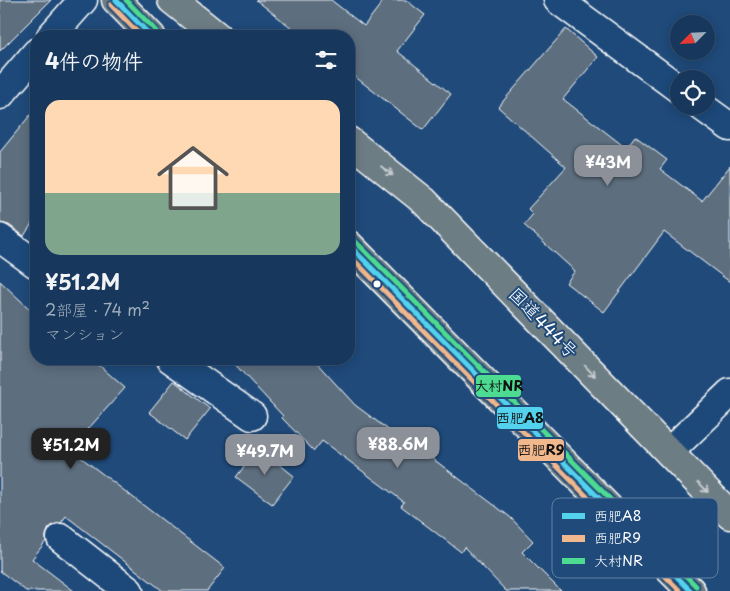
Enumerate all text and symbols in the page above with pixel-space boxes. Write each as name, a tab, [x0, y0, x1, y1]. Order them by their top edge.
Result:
north arrow	[670, 15, 715, 60]
map controls	[670, 15, 715, 115]
text: 4件の物件	[45, 44, 143, 76]
icon: filters	[312, 46, 340, 74]
button: locate	[670, 70, 715, 115]
icon: home	[148, 133, 238, 223]
pin: ¥43M	[578, 144, 638, 187]
text: ¥43M	[585, 149, 631, 173]
one-way arrow	[380, 166, 393, 177]
text: ¥51.2M	[45, 265, 120, 297]
unlabelled marker	[372, 279, 382, 289]
street label: 国道444号	[503, 280, 585, 364]
text: 2部屋 · 74 m²	[45, 297, 150, 321]
text: マンション	[45, 321, 124, 345]
one-way arrow	[584, 365, 596, 377]
line badge: 大村NR	[475, 374, 522, 398]
text: 大村NR	[474, 375, 524, 396]
line badge: 西肥A8	[496, 406, 544, 430]
text: 西肥A8	[496, 407, 544, 428]
pin: ¥88.6M	[357, 426, 439, 469]
pin: ¥51.2M	[30, 428, 112, 470]
text: ¥88.6M	[368, 431, 428, 455]
text: ¥51.2M	[42, 432, 100, 456]
pin: ¥49.7M	[224, 434, 306, 476]
text: ¥49.7M	[236, 438, 294, 462]
line badge: 西肥R9	[517, 438, 565, 462]
text: 西肥R9	[518, 439, 565, 460]
one-way arrow	[697, 481, 709, 494]
legend	[552, 498, 718, 578]
text: 西肥A8	[594, 505, 641, 526]
text: 西肥R9	[594, 527, 641, 548]
text: 大村NR	[594, 550, 643, 571]

